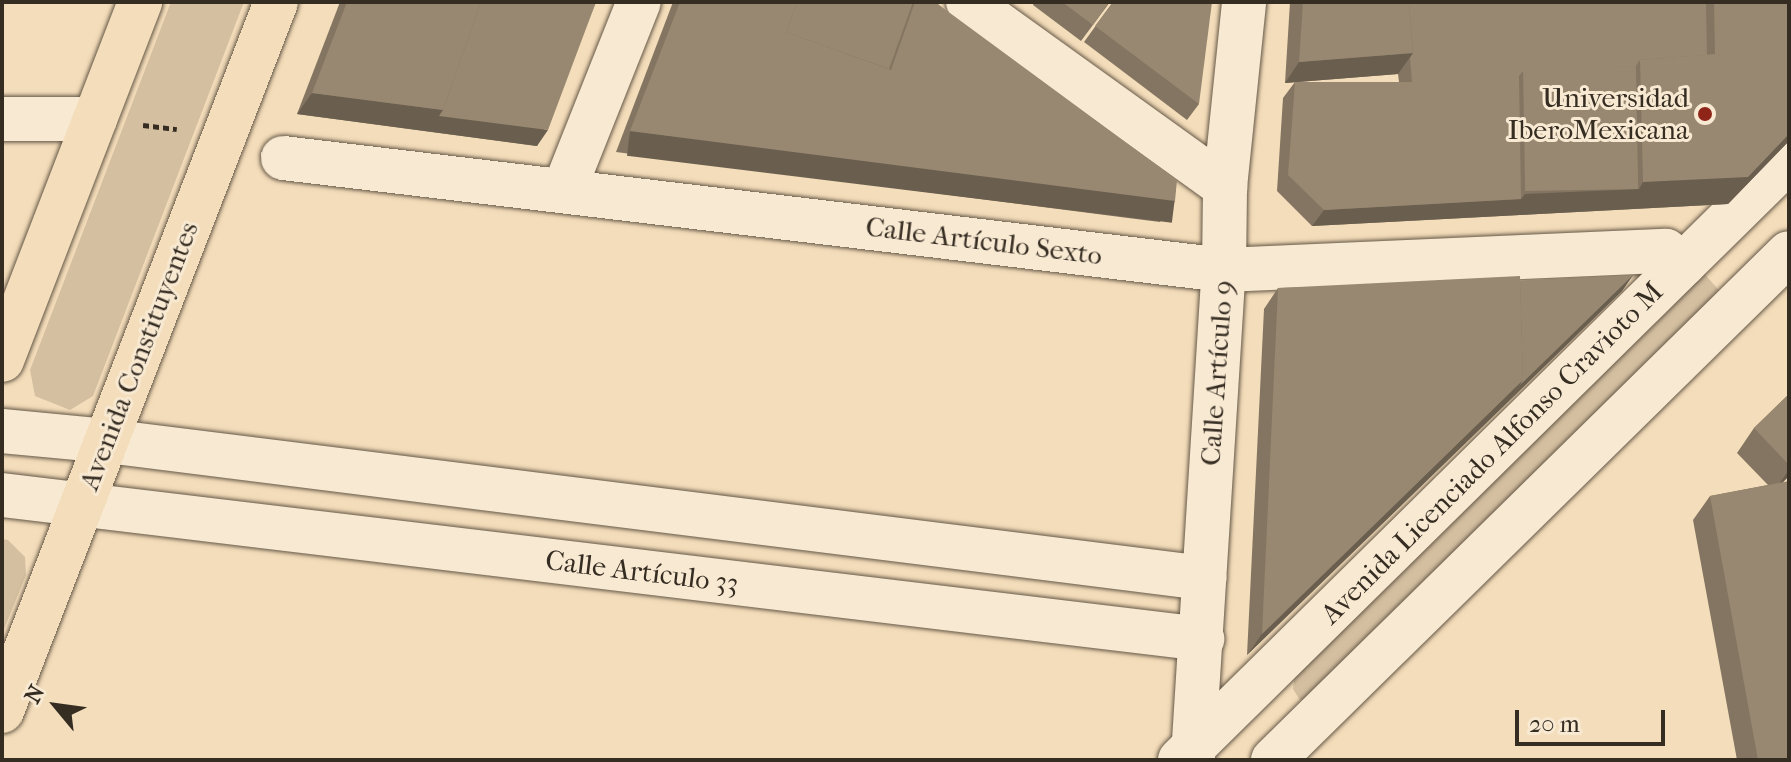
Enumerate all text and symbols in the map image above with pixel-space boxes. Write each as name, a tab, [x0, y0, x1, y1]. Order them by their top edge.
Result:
place label: Universidad IberoMexicana	[1508, 81, 1689, 147]
marker: Universidad IberoMexicana	[1696, 105, 1714, 123]
street label: Calle Artículo Sexto	[864, 210, 1104, 272]
street label: Avenida Constituyentes	[72, 217, 206, 495]
street label: Avenida Licenciado Alfonso Cravioto M	[1314, 275, 1670, 631]
street label: Calle Artículo 9	[1194, 279, 1240, 467]
street label: Calle Artículo 33	[544, 543, 740, 601]
north arrow	[16, 666, 96, 746]
text: N	[20, 681, 50, 708]
scale bar	[1519, 694, 1669, 744]
text: 20 m	[1529, 710, 1580, 738]

